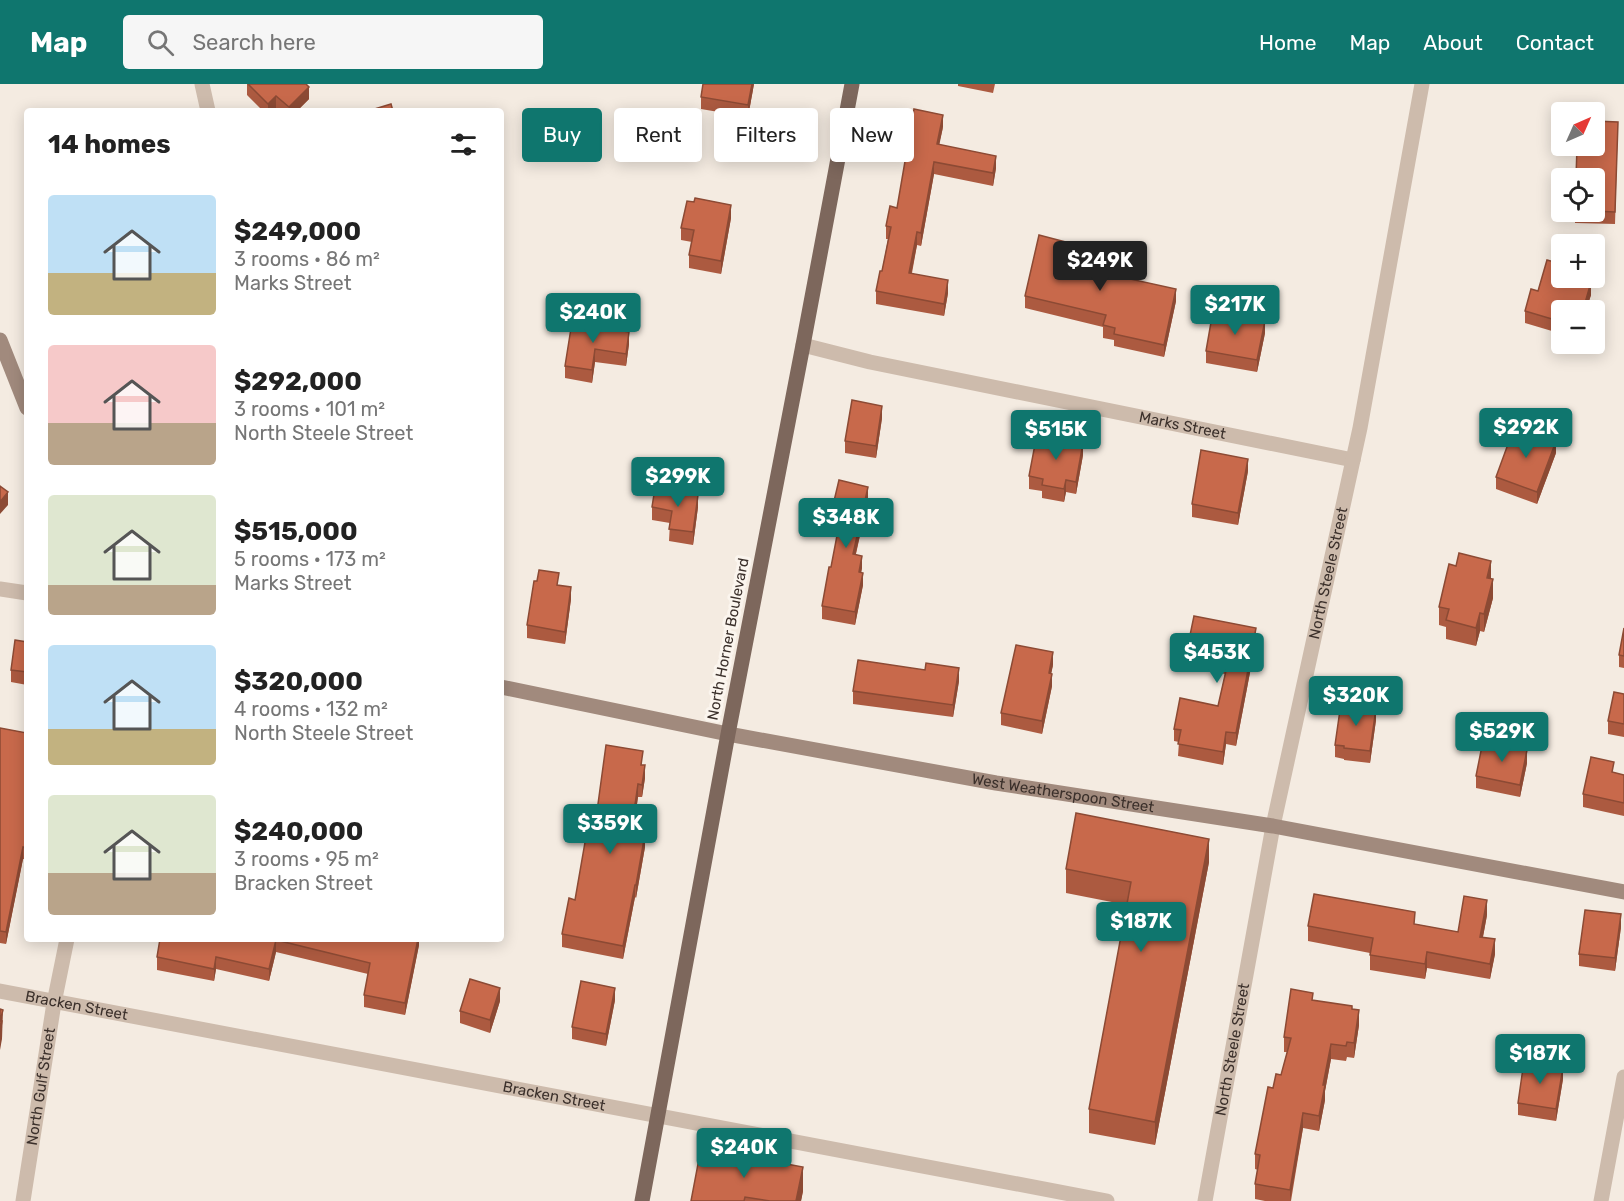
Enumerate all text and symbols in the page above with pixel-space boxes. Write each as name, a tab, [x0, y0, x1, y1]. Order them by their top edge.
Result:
search box	[123, 15, 543, 69]
text: Map	[30, 26, 87, 59]
icon: search	[144, 26, 177, 59]
text: Search here	[192, 29, 316, 56]
text: Home	[1259, 30, 1316, 55]
text: Map	[1349, 30, 1390, 55]
text: About	[1423, 30, 1483, 55]
text: Contact	[1516, 30, 1594, 55]
north arrow	[1551, 102, 1605, 156]
map controls	[1551, 102, 1605, 354]
chip: Buy	[522, 108, 602, 162]
chip: Rent	[614, 108, 702, 162]
chip: Filters	[714, 108, 818, 162]
chip: New	[830, 108, 914, 162]
icon: filters	[447, 128, 480, 161]
text: 14 homes	[48, 129, 171, 160]
button: locate	[1551, 168, 1605, 222]
text: $249,000	[234, 216, 361, 247]
icon: home	[96, 219, 168, 291]
button: +	[1551, 234, 1605, 288]
pin: $249K	[1058, 241, 1142, 292]
text: 3 rooms · 86 m²	[234, 247, 380, 271]
text: $249K	[1067, 248, 1133, 272]
text: Marks Street	[234, 271, 352, 295]
pin: $217K	[1193, 285, 1277, 336]
text: $217K	[1204, 292, 1266, 316]
pin: $240K	[551, 293, 635, 344]
text: $240K	[560, 300, 626, 324]
button: −	[1551, 300, 1605, 354]
text: $292,000	[234, 366, 362, 397]
icon: home	[96, 369, 168, 441]
text: 3 rooms · 101 m²	[234, 397, 385, 421]
street label: Marks Street	[1137, 408, 1228, 443]
pin: $292K	[1484, 408, 1568, 459]
pin: $515K	[1014, 410, 1098, 461]
text: $292K	[1493, 415, 1559, 439]
text: $515K	[1025, 417, 1087, 441]
text: North Steele Street	[234, 421, 413, 445]
pin: $299K	[636, 457, 720, 508]
text: $299K	[645, 464, 711, 488]
pin: $348K	[804, 498, 888, 549]
text: $348K	[813, 505, 880, 529]
street label: North Steele Street	[1305, 505, 1351, 641]
text: $515,000	[234, 516, 358, 547]
icon: home	[96, 519, 168, 591]
text: 5 rooms · 173 m²	[234, 547, 386, 571]
street label: North Horner Boulevard	[703, 556, 753, 722]
text: Marks Street	[234, 571, 352, 595]
pin: $453K	[1175, 633, 1259, 684]
text: $453K	[1184, 640, 1250, 664]
text: $320,000	[234, 666, 363, 697]
icon: home	[96, 669, 168, 741]
pin: $320K	[1314, 676, 1398, 727]
text: $320K	[1323, 683, 1389, 707]
text: 4 rooms · 132 m²	[234, 697, 388, 721]
pin: $529K	[1460, 712, 1544, 763]
text: $529K	[1469, 719, 1535, 743]
text: North Steele Street	[234, 721, 413, 745]
street label: West Weatherspoon Street	[970, 770, 1156, 816]
pin: $359K	[568, 804, 652, 855]
text: $359K	[577, 811, 643, 835]
text: $240,000	[234, 816, 364, 847]
icon: home	[96, 819, 168, 891]
text: 3 rooms · 95 m²	[234, 847, 379, 871]
text: Bracken Street	[234, 871, 373, 895]
pin: $187K	[1099, 902, 1183, 953]
text: $187K	[1110, 909, 1172, 933]
street label: North Steele Street	[1212, 981, 1253, 1117]
street label: Bracken Street	[24, 987, 130, 1024]
street label: North Gulf Street	[23, 1026, 59, 1147]
pin: $187K	[1498, 1034, 1582, 1085]
text: $187K	[1509, 1041, 1571, 1065]
street label: Bracken Street	[501, 1078, 607, 1115]
pin: $240K	[702, 1128, 786, 1179]
text: $240K	[711, 1135, 777, 1159]

